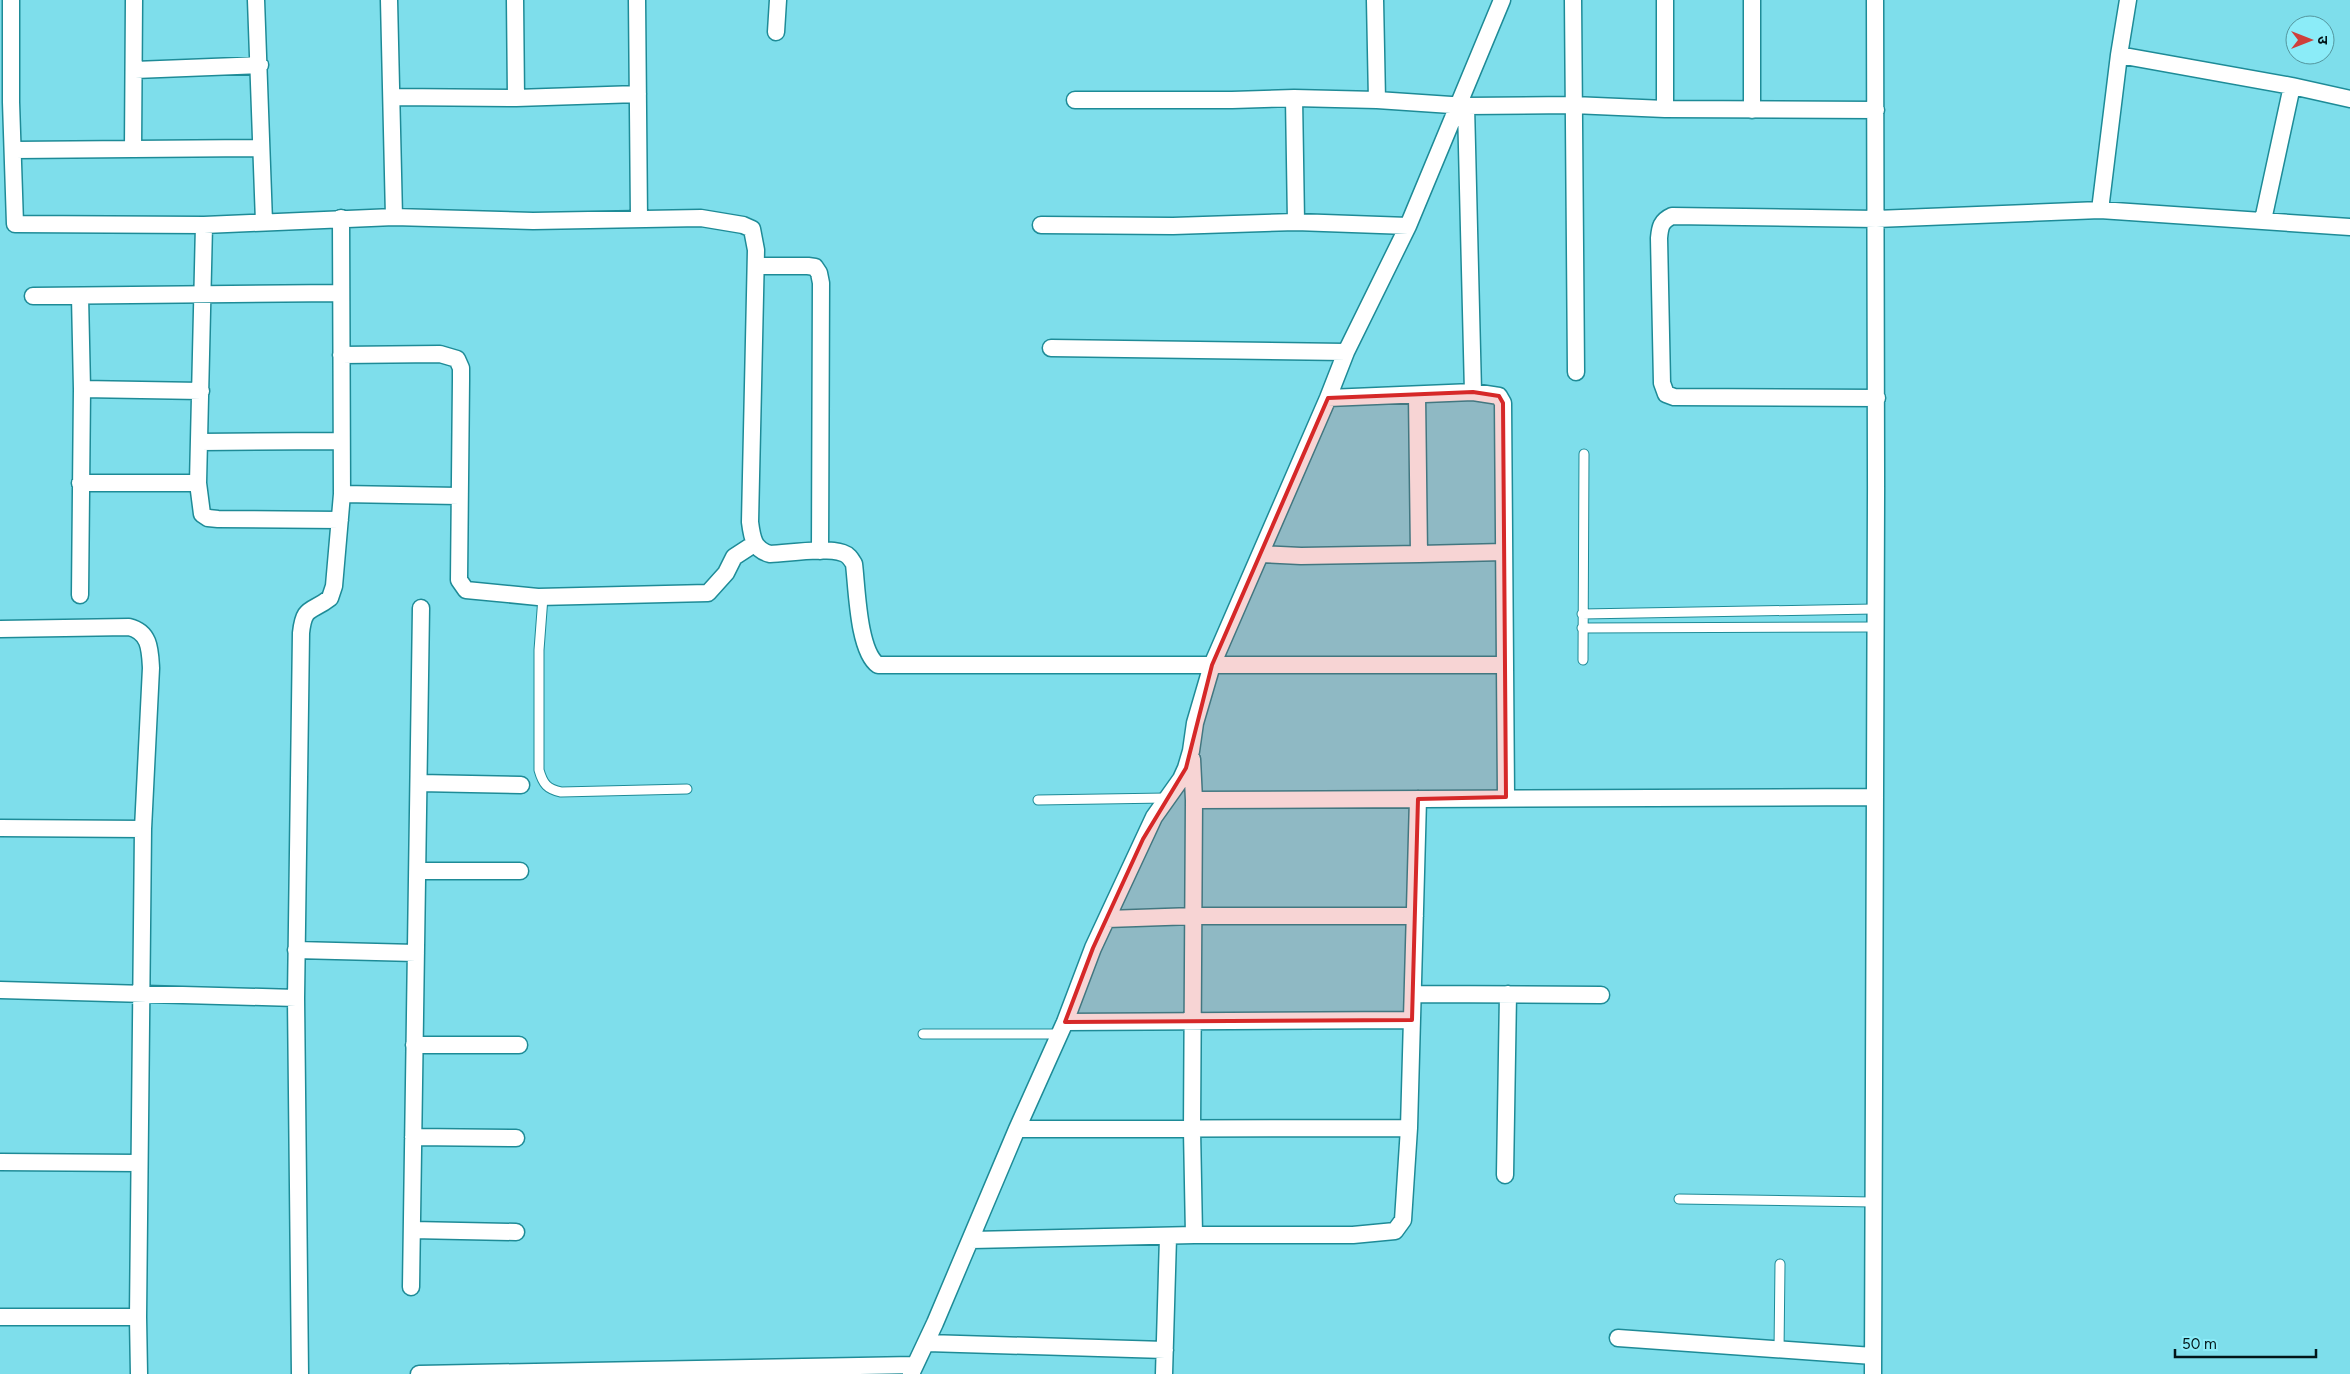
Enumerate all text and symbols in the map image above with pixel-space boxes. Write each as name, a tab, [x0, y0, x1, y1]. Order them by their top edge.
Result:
north arrow	[2285, 15, 2335, 65]
text: उ	[2314, 36, 2331, 45]
scale bar	[2175, 1326, 2316, 1358]
text: 50 m	[2182, 1335, 2217, 1353]

